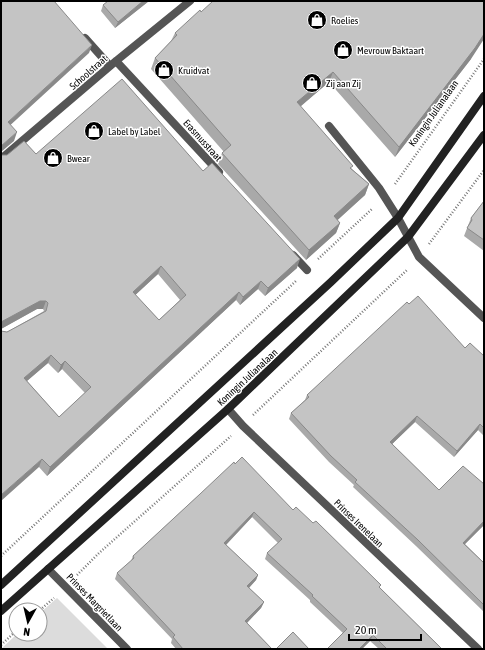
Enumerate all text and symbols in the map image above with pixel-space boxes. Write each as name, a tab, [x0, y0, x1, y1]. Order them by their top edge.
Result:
shop icon: Roelies	[306, 9, 328, 31]
place label: Roelies	[331, 15, 359, 26]
shop icon: Mevrouw Baktaart	[332, 39, 354, 61]
place label: Mevrouw Baktaart	[357, 45, 424, 56]
street label: Schoolstraat	[67, 53, 109, 92]
shop icon: Kruidvat	[153, 59, 175, 81]
place label: Kruidvat	[178, 65, 209, 76]
shop icon: Zij aan Zij	[301, 72, 323, 94]
place label: Zij aan Zij	[326, 78, 361, 89]
street label: Koningin Julianalaan	[406, 78, 460, 148]
street label: Erasmusstraat	[181, 117, 224, 163]
shop icon: Label by Label	[83, 120, 105, 142]
place label: Label by Label	[108, 126, 161, 137]
shop icon: Bwear	[42, 147, 64, 169]
place label: Bwear	[67, 153, 91, 164]
street label: Koningin Julianalaan	[215, 347, 280, 408]
street label: Prinses Irenelaan	[332, 497, 386, 550]
street label: Prinses Margrietlaan	[64, 571, 125, 634]
north arrow	[8, 602, 48, 642]
scale bar	[349, 616, 421, 642]
text: 20 m	[355, 623, 377, 637]
text: N	[23, 626, 31, 638]

